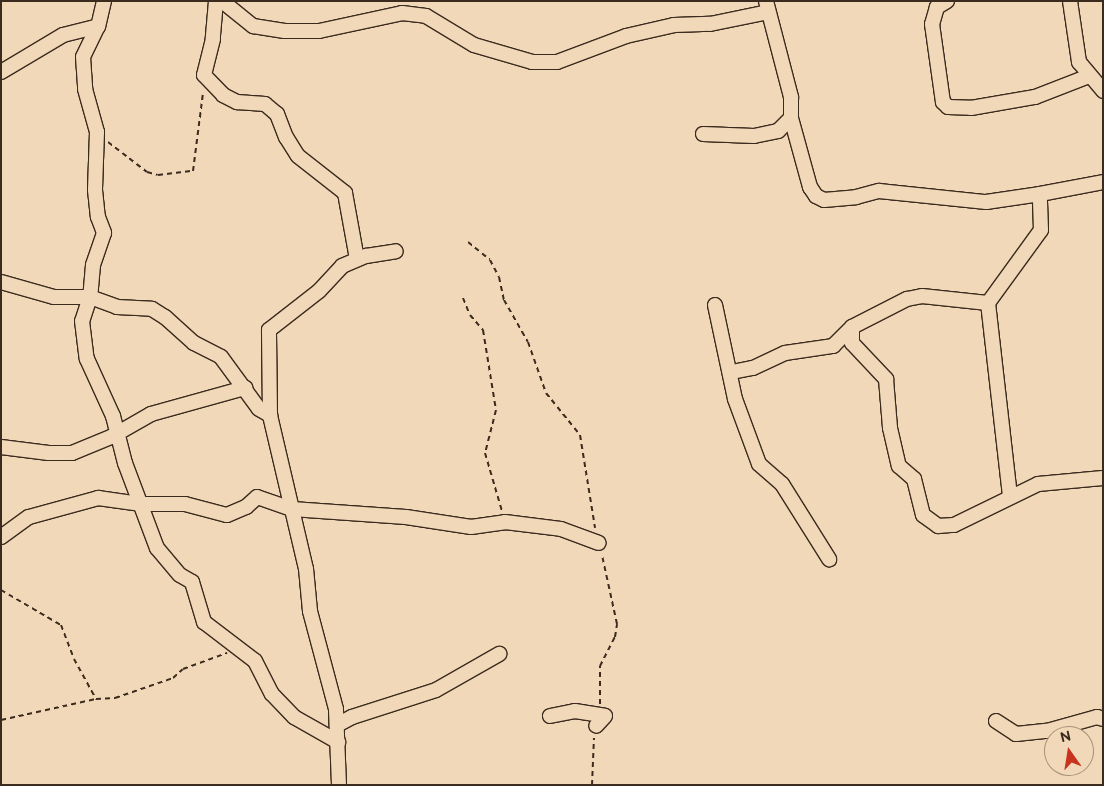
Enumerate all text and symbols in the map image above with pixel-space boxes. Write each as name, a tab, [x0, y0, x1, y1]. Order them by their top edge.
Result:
north arrow	[1044, 726, 1094, 776]
text: N	[1059, 727, 1073, 746]

